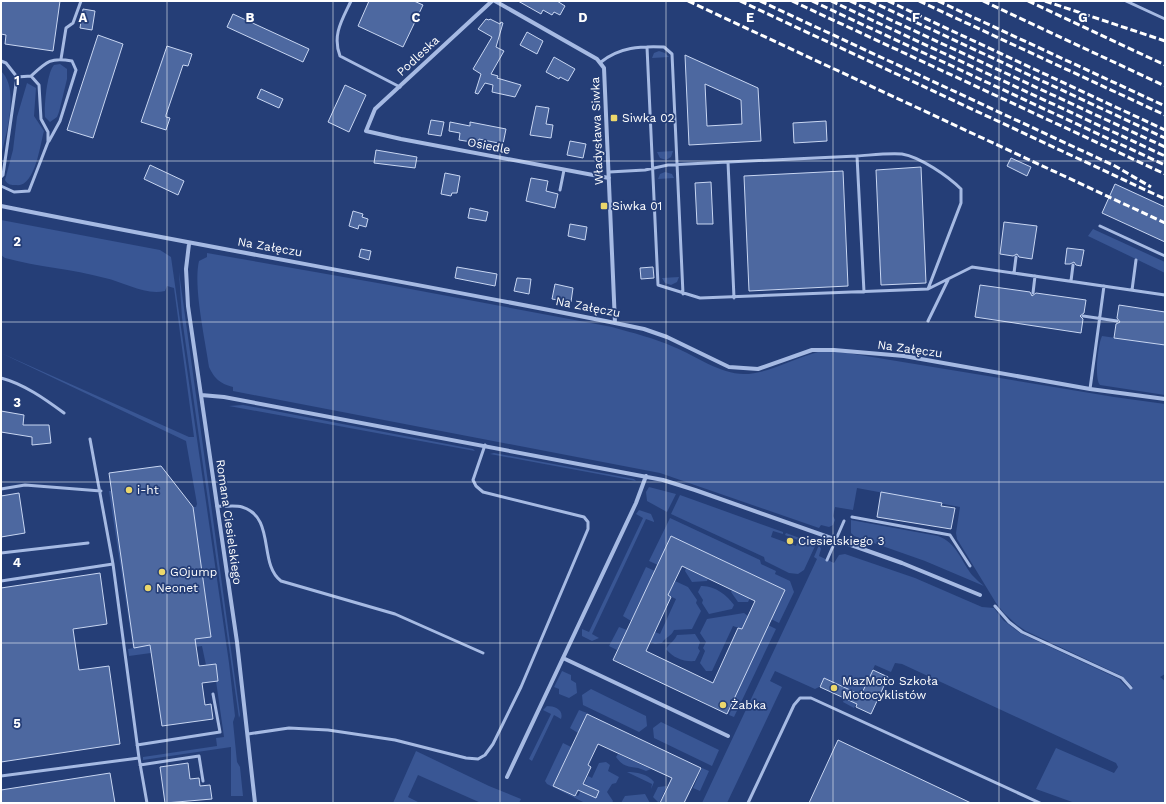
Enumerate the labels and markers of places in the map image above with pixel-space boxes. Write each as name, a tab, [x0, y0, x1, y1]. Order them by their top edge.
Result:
place label: Siwka 02	[622, 111, 675, 125]
marker: Siwka 02	[609, 113, 619, 123]
place label: Siwka 01	[612, 199, 662, 213]
marker: Siwka 01	[599, 201, 609, 211]
place label: i-ht	[137, 483, 159, 497]
marker: i-ht	[124, 485, 134, 495]
place label: Ciesielskiego 3	[798, 534, 884, 548]
marker: Ciesielskiego 3	[785, 536, 795, 546]
place label: GOjump	[170, 565, 217, 579]
marker: GOjump	[157, 567, 167, 577]
place label: Neonet	[156, 581, 198, 595]
marker: Neonet	[143, 583, 153, 593]
place label: MazMoto Szkoła Motocyklistów	[842, 674, 938, 702]
marker: MazMoto Szkoła Motocyklistów	[829, 683, 839, 693]
place label: Żabka	[731, 698, 767, 712]
marker: Żabka	[718, 700, 728, 710]

